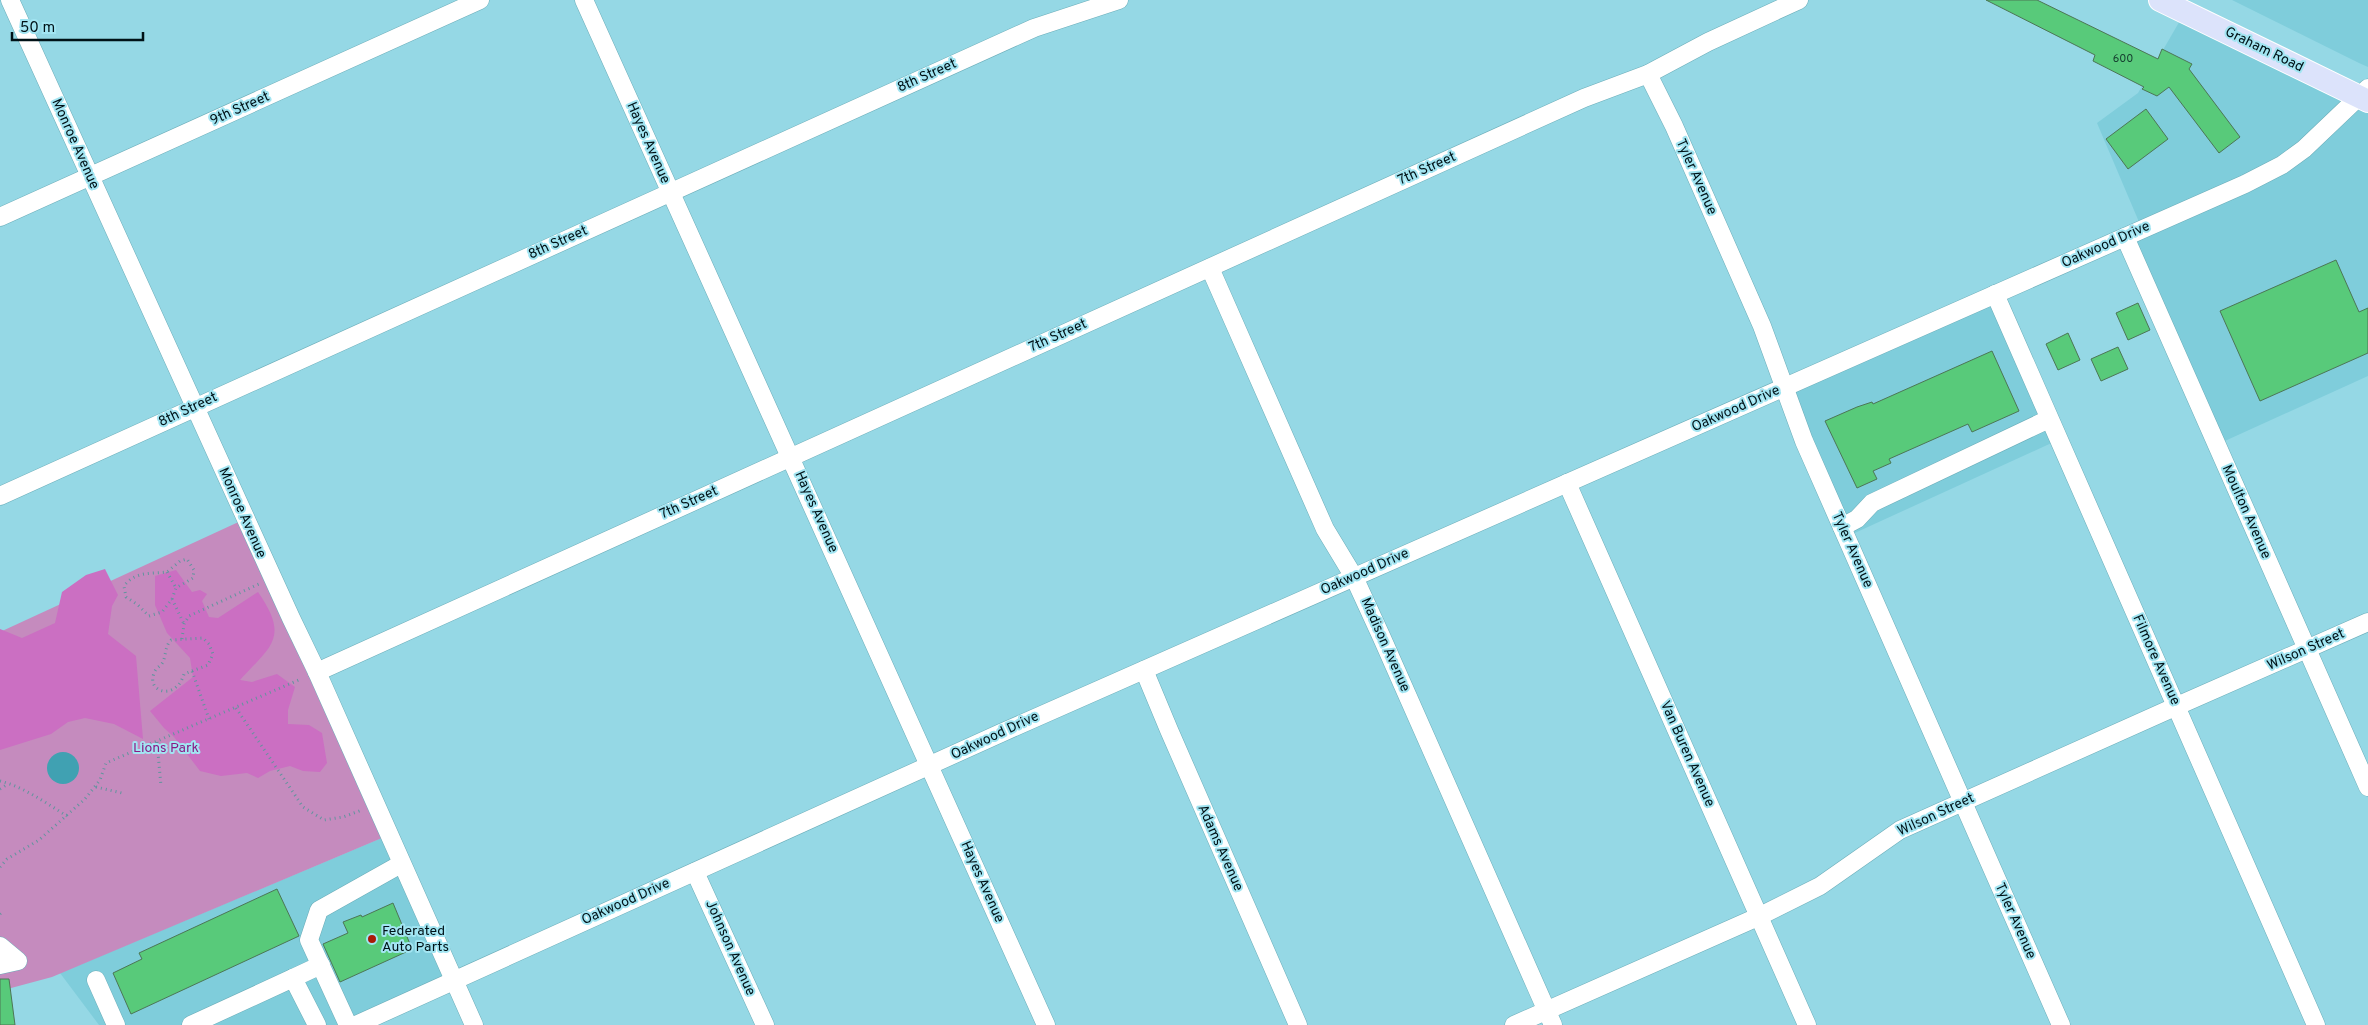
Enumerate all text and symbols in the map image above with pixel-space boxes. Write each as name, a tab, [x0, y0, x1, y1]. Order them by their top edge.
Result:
scale bar	[12, 10, 144, 42]
text: 50 m	[20, 19, 55, 38]
street label: Graham Road	[2222, 24, 2306, 76]
house number: 600	[2113, 52, 2133, 66]
street label: 8th Street	[895, 55, 959, 97]
street label: 9th Street	[208, 88, 272, 130]
street label: Monroe Avenue	[47, 96, 103, 192]
street label: Hayes Avenue	[622, 100, 674, 186]
street label: Tyler Avenue	[1672, 136, 1720, 218]
street label: 7th Street	[1395, 149, 1459, 189]
street label: Oakwood Drive	[2059, 218, 2153, 272]
street label: 8th Street	[526, 222, 590, 264]
street label: 7th Street	[1026, 316, 1090, 356]
street label: Oakwood Drive	[1689, 382, 1783, 436]
street label: 8th Street	[156, 389, 220, 431]
street label: Moulton Avenue	[2218, 462, 2274, 562]
street label: Monroe Avenue	[214, 465, 270, 561]
street label: Hayes Avenue	[790, 469, 842, 555]
street label: 7th Street	[657, 483, 721, 523]
street label: Tyler Avenue	[1828, 509, 1876, 591]
street label: Oakwood Drive	[1318, 545, 1412, 599]
street label: Madison Avenue	[1357, 595, 1413, 695]
street label: Filmore Avenue	[2128, 612, 2184, 708]
street label: Wilson Street	[2265, 625, 2347, 675]
street label: Van Buren Avenue	[1656, 698, 1718, 810]
street label: Oakwood Drive	[948, 708, 1042, 764]
park label: Lions Park	[133, 740, 199, 757]
street label: Wilson Street	[1895, 790, 1977, 840]
street label: Adams Avenue	[1193, 802, 1247, 894]
street label: Hayes Avenue	[956, 839, 1008, 925]
street label: Oakwood Drive	[579, 875, 673, 929]
street label: Tyler Avenue	[1991, 880, 2039, 962]
street label: Johnson Avenue	[701, 898, 759, 998]
place label: Federated Auto Parts	[382, 923, 449, 956]
marker: Federated Auto Parts	[366, 933, 378, 945]

